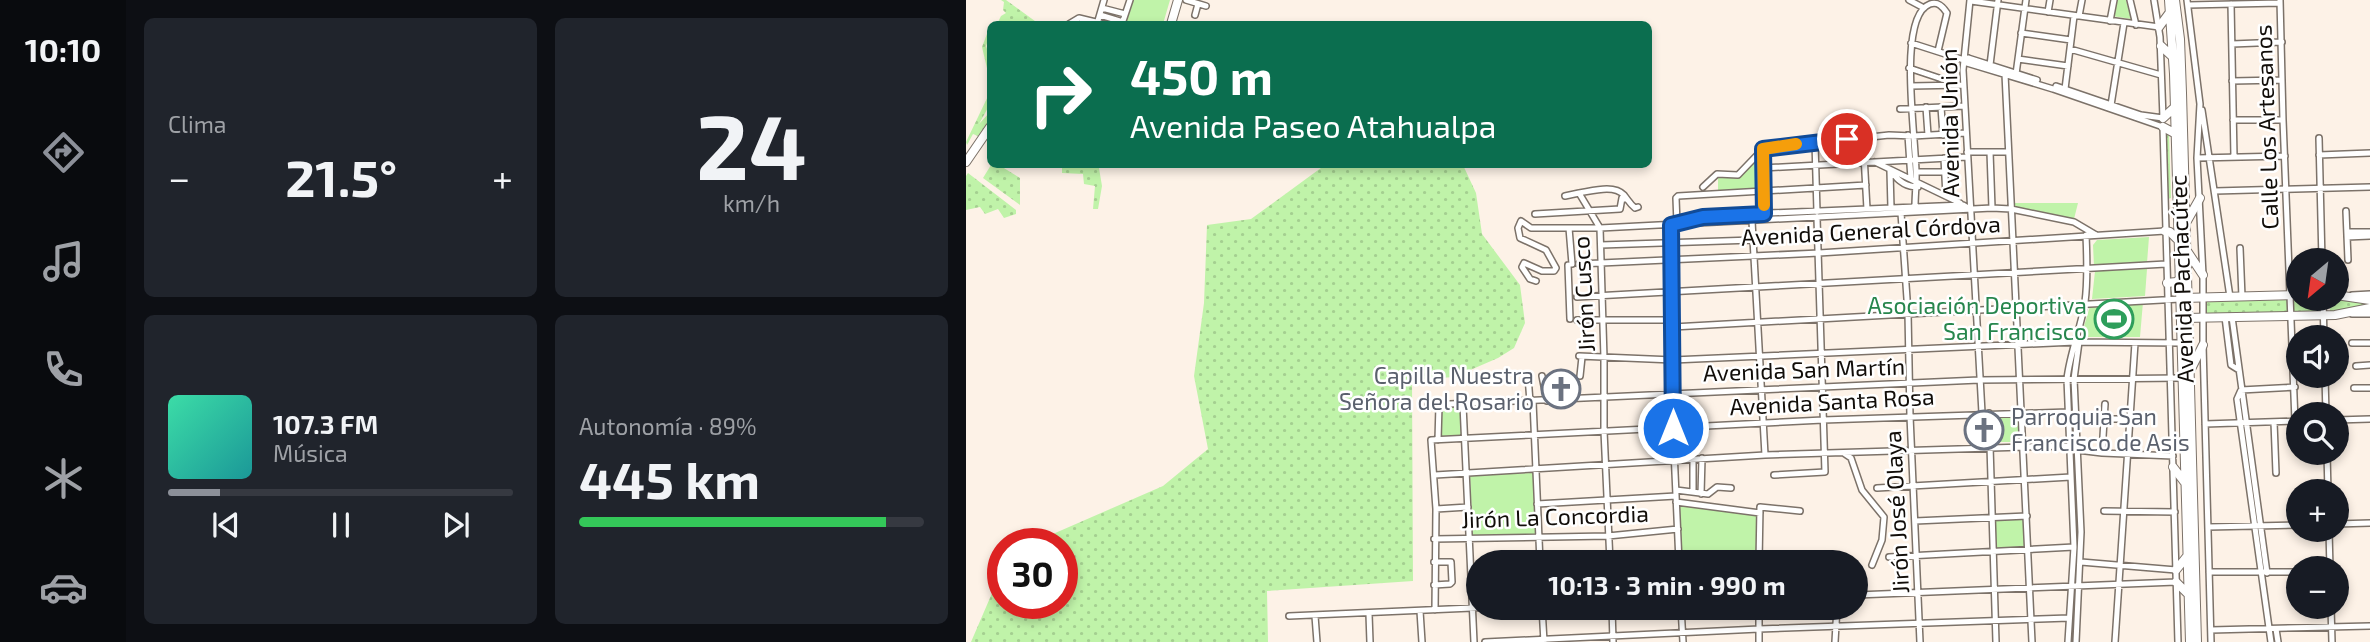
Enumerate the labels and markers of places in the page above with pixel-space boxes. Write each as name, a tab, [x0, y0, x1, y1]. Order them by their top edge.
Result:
pin	[1817, 109, 1877, 169]
place label: Asociación Deportiva San Francisco	[1867, 291, 2087, 345]
sports icon: Asociación Deportiva San Francisco	[2093, 298, 2135, 340]
place label: Capilla Nuestra Señora del Rosario	[1339, 361, 1534, 415]
church icon: Capilla Nuestra Señora del Rosario	[1540, 368, 1582, 410]
place label: Parroquia San Francisco de Asis	[2011, 402, 2190, 456]
church icon: Parroquia San Francisco de Asis	[1963, 409, 2005, 451]

